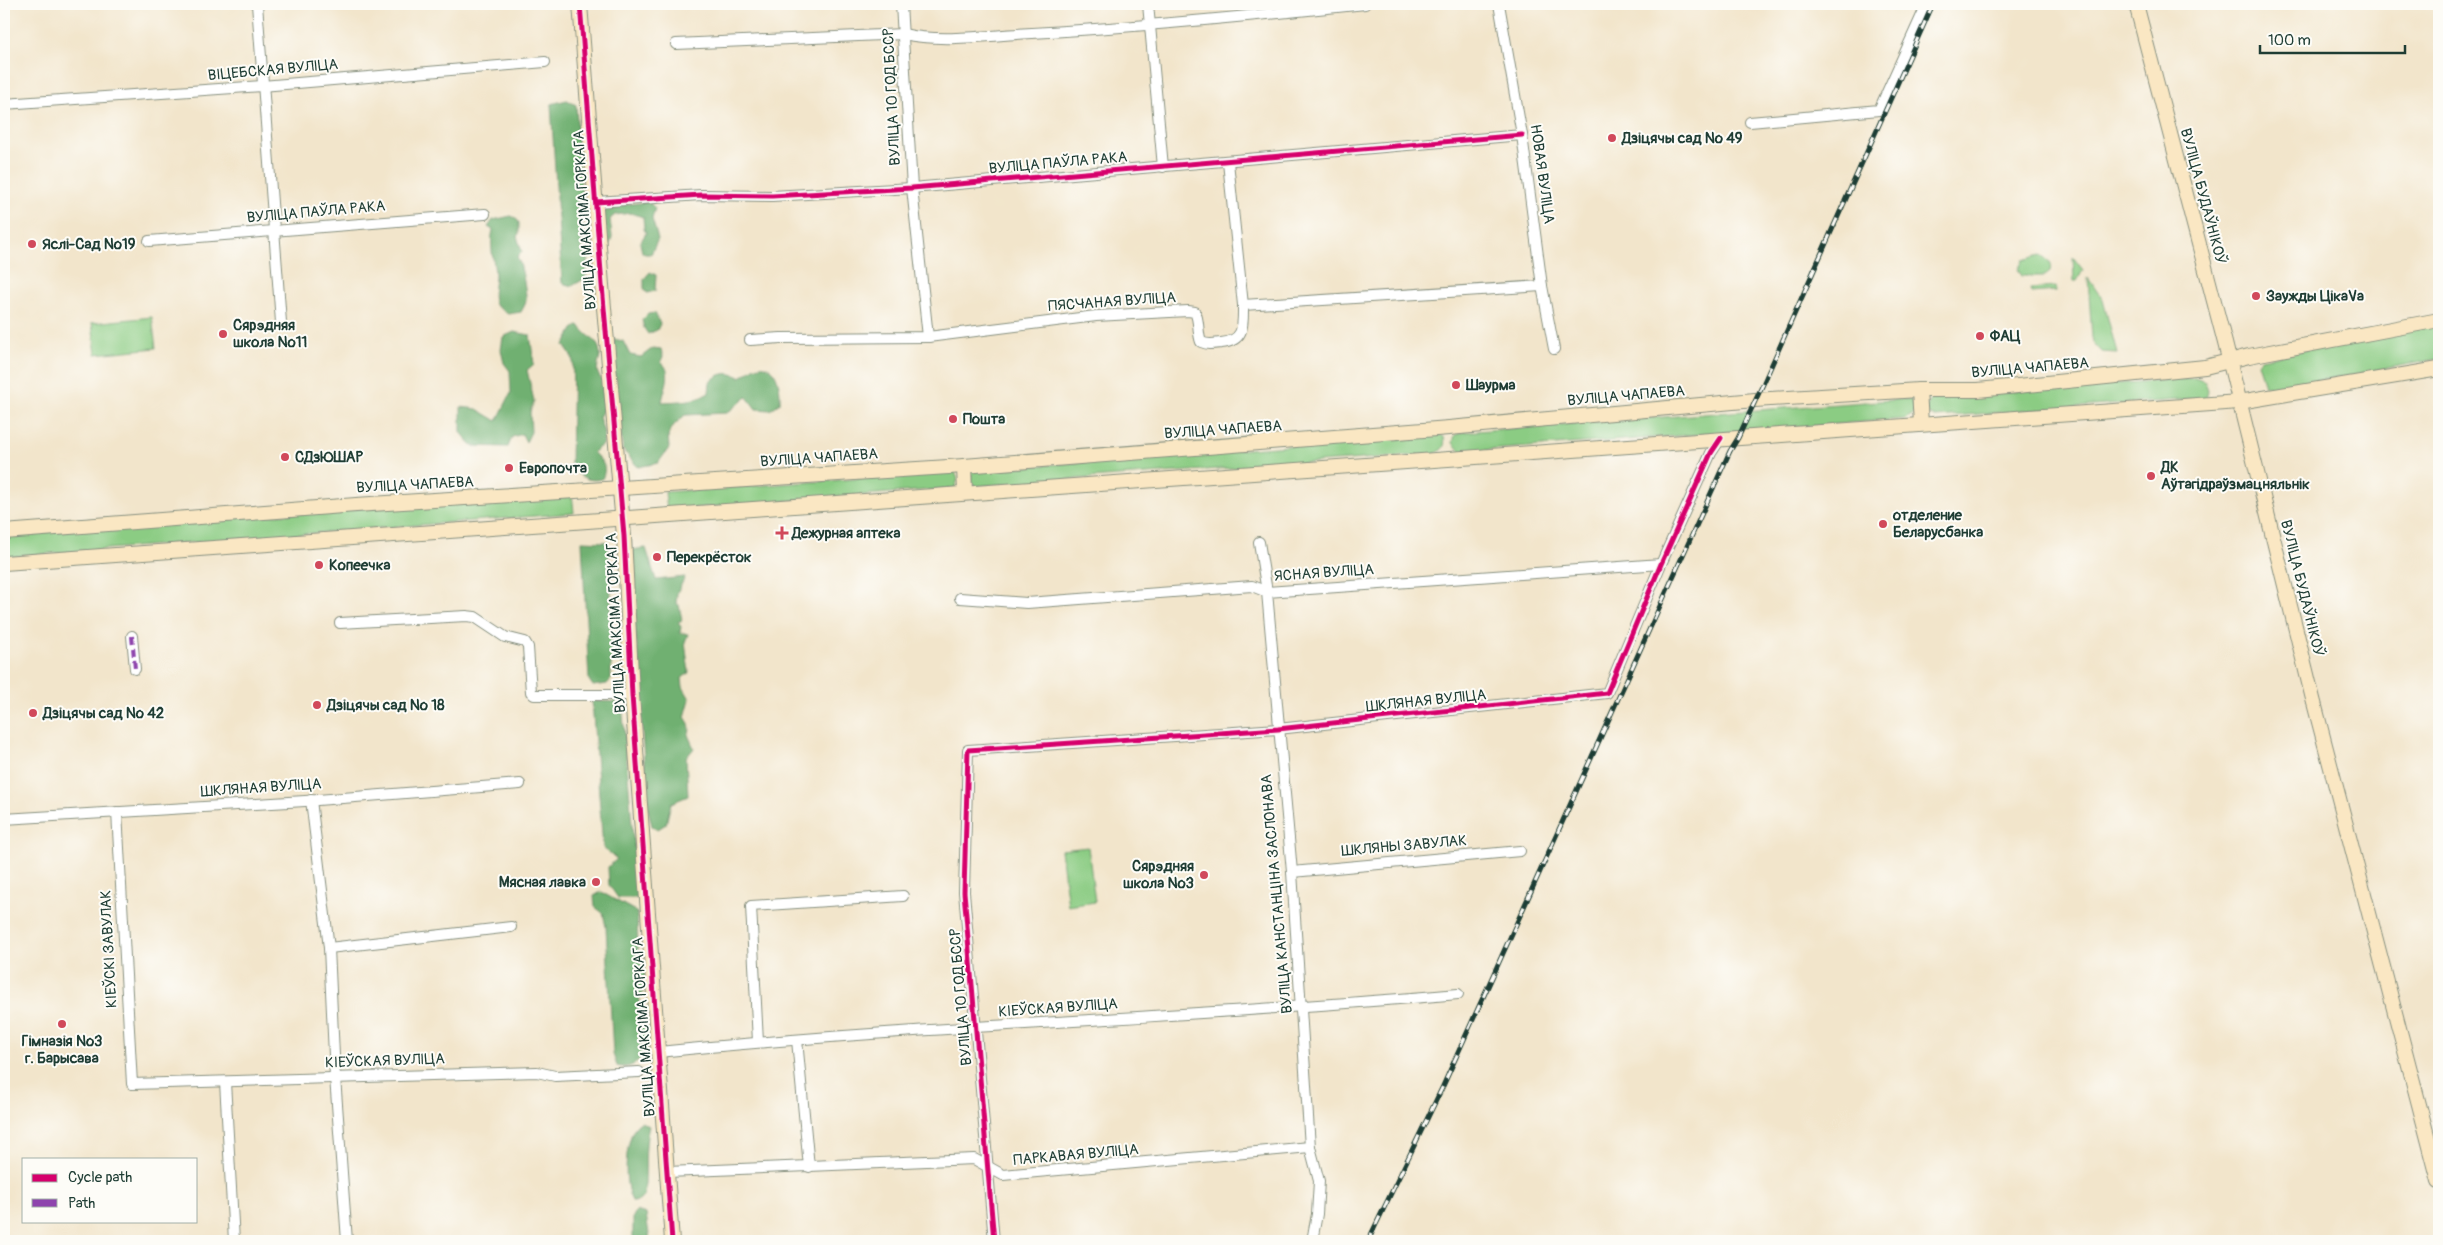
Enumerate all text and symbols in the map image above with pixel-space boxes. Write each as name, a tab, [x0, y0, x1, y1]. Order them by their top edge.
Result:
scale bar	[2260, 22, 2406, 54]
street label: ВУЛІЦА 10 ГОД БССР	[879, 27, 905, 166]
text: 100 m	[2268, 31, 2311, 50]
street label: ВІЦЕБСКАЯ ВУЛІЦА	[207, 55, 339, 85]
street label: НОВАЯ ВУЛІЦА	[1526, 123, 1558, 225]
street label: ВУЛІЦА БУДАЎНІКОЎ	[2176, 126, 2230, 267]
street label: ВУЛІЦА МАКСІМА ГОРКАГА	[569, 129, 601, 311]
place label: Дзіцячы сад № 49	[1621, 129, 1743, 148]
marker: Дзіцячы сад № 49	[1606, 132, 1618, 144]
street label: ВУЛІЦА ПАЎЛА РАКА	[988, 147, 1128, 179]
street label: ВУЛІЦА ПАЎЛА РАКА	[246, 196, 386, 228]
place label: Яслі-Сад №19	[42, 235, 136, 254]
marker: Яслі-Сад №19	[26, 238, 38, 250]
place label: Заужды ЦікаVа	[2266, 287, 2364, 306]
street label: ПЯСЧАНАЯ ВУЛІЦА	[1048, 288, 1177, 316]
marker: Заужды ЦікаVа	[2250, 290, 2262, 302]
place label: Сярэдняя школа №11	[233, 316, 307, 352]
place label: ФАЦ	[1989, 327, 2021, 346]
marker: Сярэдняя школа №11	[217, 328, 229, 340]
marker: ФАЦ	[1974, 330, 1986, 342]
street label: ВУЛІЦА ЧАПАЕВА	[1970, 353, 2090, 383]
place label: Шаурма	[1465, 376, 1516, 395]
marker: Шаурма	[1450, 379, 1462, 391]
street label: ВУЛІЦА ЧАПАЕВА	[1566, 381, 1686, 411]
place label: Пошта	[963, 410, 1005, 429]
marker: Пошта	[947, 413, 959, 425]
street label: ВУЛІЦА ЧАПАЕВА	[1164, 416, 1283, 444]
street label: ВУЛІЦА ЧАПАЕВА	[760, 444, 879, 472]
place label: СДзЮШАР	[295, 448, 363, 467]
marker: СДзЮШАР	[279, 451, 291, 463]
place label: ДК Аўтагідраўзмацняльнік	[2160, 458, 2310, 494]
place label: Европочта	[519, 459, 587, 478]
marker: Европочта	[503, 462, 515, 474]
marker: ДК Аўтагідраўзмацняльнік	[2145, 470, 2157, 482]
street label: ВУЛІЦА ЧАПАЕВА	[356, 472, 475, 498]
place label: отделение Беларусбанка	[1892, 506, 1983, 542]
marker: отделение Беларусбанка	[1877, 518, 1889, 530]
street label: ВУЛІЦА БУДАЎНІКОЎ	[2276, 518, 2328, 659]
place label: Дежурная аптека	[791, 524, 901, 543]
marker: Дежурная аптека	[776, 527, 788, 539]
street label: ВУЛІЦА МАКСІМА ГОРКАГА	[602, 532, 630, 713]
place label: Перекрёсток	[667, 548, 752, 567]
marker: Перекрёсток	[651, 551, 663, 563]
place label: Копеечка	[329, 556, 390, 575]
marker: Копеечка	[313, 559, 325, 571]
street label: ЯСНАЯ ВУЛІЦА	[1273, 560, 1375, 586]
street label: ШКЛЯНАЯ ВУЛІЦА	[1365, 685, 1487, 717]
place label: Дзіцячы сад № 18	[326, 696, 445, 715]
marker: Дзіцячы сад № 18	[311, 699, 323, 711]
place label: Дзіцячы сад № 42	[42, 704, 164, 723]
marker: Дзіцячы сад № 42	[27, 707, 39, 719]
street label: ВУЛІЦА КАНСТАНЦІНА ЗАСЛОНАВА	[1257, 773, 1297, 1015]
street label: ШКЛЯНАЯ ВУЛІЦА	[200, 774, 322, 802]
street label: ШКЛЯНЫ ЗАВУЛАК	[1341, 831, 1467, 861]
place label: Сярэдняя школа №3	[1123, 857, 1194, 893]
marker: Сярэдняя школа №3	[1198, 869, 1210, 881]
place label: Мясная лавка	[499, 873, 586, 892]
marker: Мясная лавка	[590, 876, 602, 888]
street label: КІЕЎСКІ ЗАВУЛАК	[96, 890, 122, 1008]
street label: ВУЛІЦА 10 ГОД БССР	[945, 927, 976, 1066]
street label: ВУЛІЦА МАКСІМА ГОРКАГА	[628, 936, 660, 1118]
street label: КІЕЎСКАЯ ВУЛІЦА	[998, 994, 1119, 1022]
marker: Гімназія №3 г. Барысава	[56, 1018, 68, 1030]
place label: Гімназія №3 г. Барысава	[22, 1032, 102, 1068]
street label: КІЕЎСКАЯ ВУЛІЦА	[325, 1049, 445, 1073]
street label: ПАРКАВАЯ ВУЛІЦА	[1012, 1140, 1140, 1170]
legend	[22, 1158, 198, 1222]
text: Cycle path	[68, 1168, 132, 1187]
text: Path	[68, 1194, 95, 1213]

